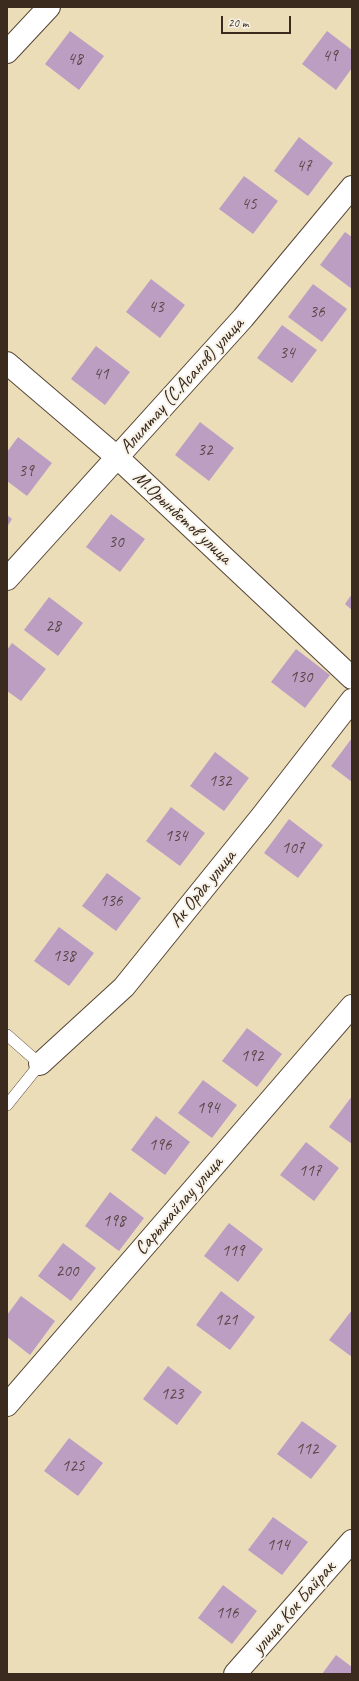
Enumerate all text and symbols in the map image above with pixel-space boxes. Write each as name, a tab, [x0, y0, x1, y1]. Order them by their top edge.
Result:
scale bar	[223, 8, 293, 34]
text: 20 m	[228, 15, 248, 31]
house number: 49	[322, 47, 338, 67]
house number: 48	[67, 50, 83, 70]
house number: 47	[296, 157, 312, 177]
house number: 45	[241, 195, 257, 215]
house number: 43	[148, 298, 164, 318]
house number: 36	[309, 303, 325, 323]
street label: Алимтау (С.Асанов) улица	[115, 313, 249, 459]
house number: 34	[279, 344, 295, 364]
house number: 41	[93, 365, 109, 385]
house number: 32	[197, 441, 213, 461]
house number: 39	[18, 462, 34, 482]
street label: М.Орынбетов улица	[128, 466, 236, 570]
house number: 30	[108, 533, 124, 553]
house number: 28	[45, 617, 61, 637]
house number: 130	[290, 668, 312, 688]
house number: 132	[209, 772, 231, 792]
house number: 134	[165, 827, 187, 847]
house number: 107	[282, 839, 304, 859]
street label: Ак Орда улица	[165, 846, 241, 932]
house number: 136	[100, 892, 122, 912]
house number: 138	[53, 947, 75, 967]
house number: 192	[241, 1047, 263, 1067]
house number: 194	[197, 1099, 219, 1119]
house number: 196	[149, 1136, 171, 1156]
street label: Сарыжайлау улица	[130, 1152, 228, 1260]
house number: 117	[299, 1162, 321, 1182]
house number: 198	[103, 1212, 125, 1232]
house number: 119	[222, 1242, 244, 1262]
house number: 200	[56, 1262, 78, 1282]
house number: 121	[215, 1311, 237, 1331]
house number: 123	[161, 1385, 183, 1405]
house number: 112	[296, 1440, 318, 1460]
house number: 125	[62, 1457, 84, 1477]
house number: 114	[267, 1536, 289, 1556]
street label: улица Кок Байрак	[247, 1557, 341, 1659]
house number: 116	[216, 1604, 238, 1624]

